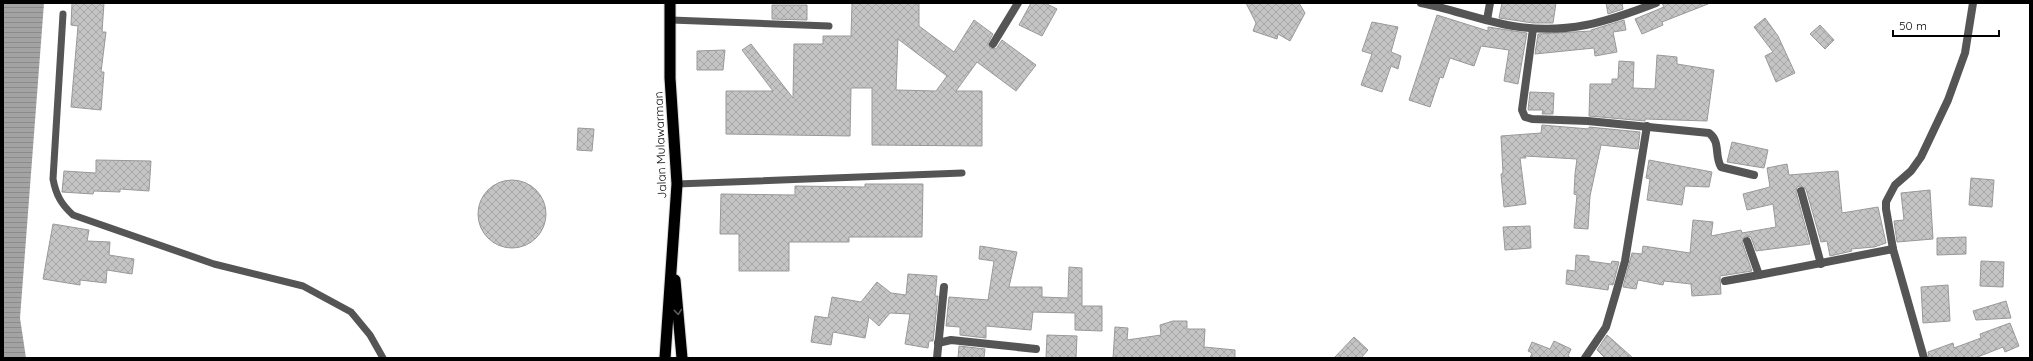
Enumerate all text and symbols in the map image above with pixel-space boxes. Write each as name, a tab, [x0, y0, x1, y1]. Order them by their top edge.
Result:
scale bar	[1893, 12, 1999, 38]
text: 50 m	[1899, 18, 1927, 33]
street label: Jalan Mulawarman	[651, 91, 669, 199]
one-way arrow	[673, 309, 682, 315]

